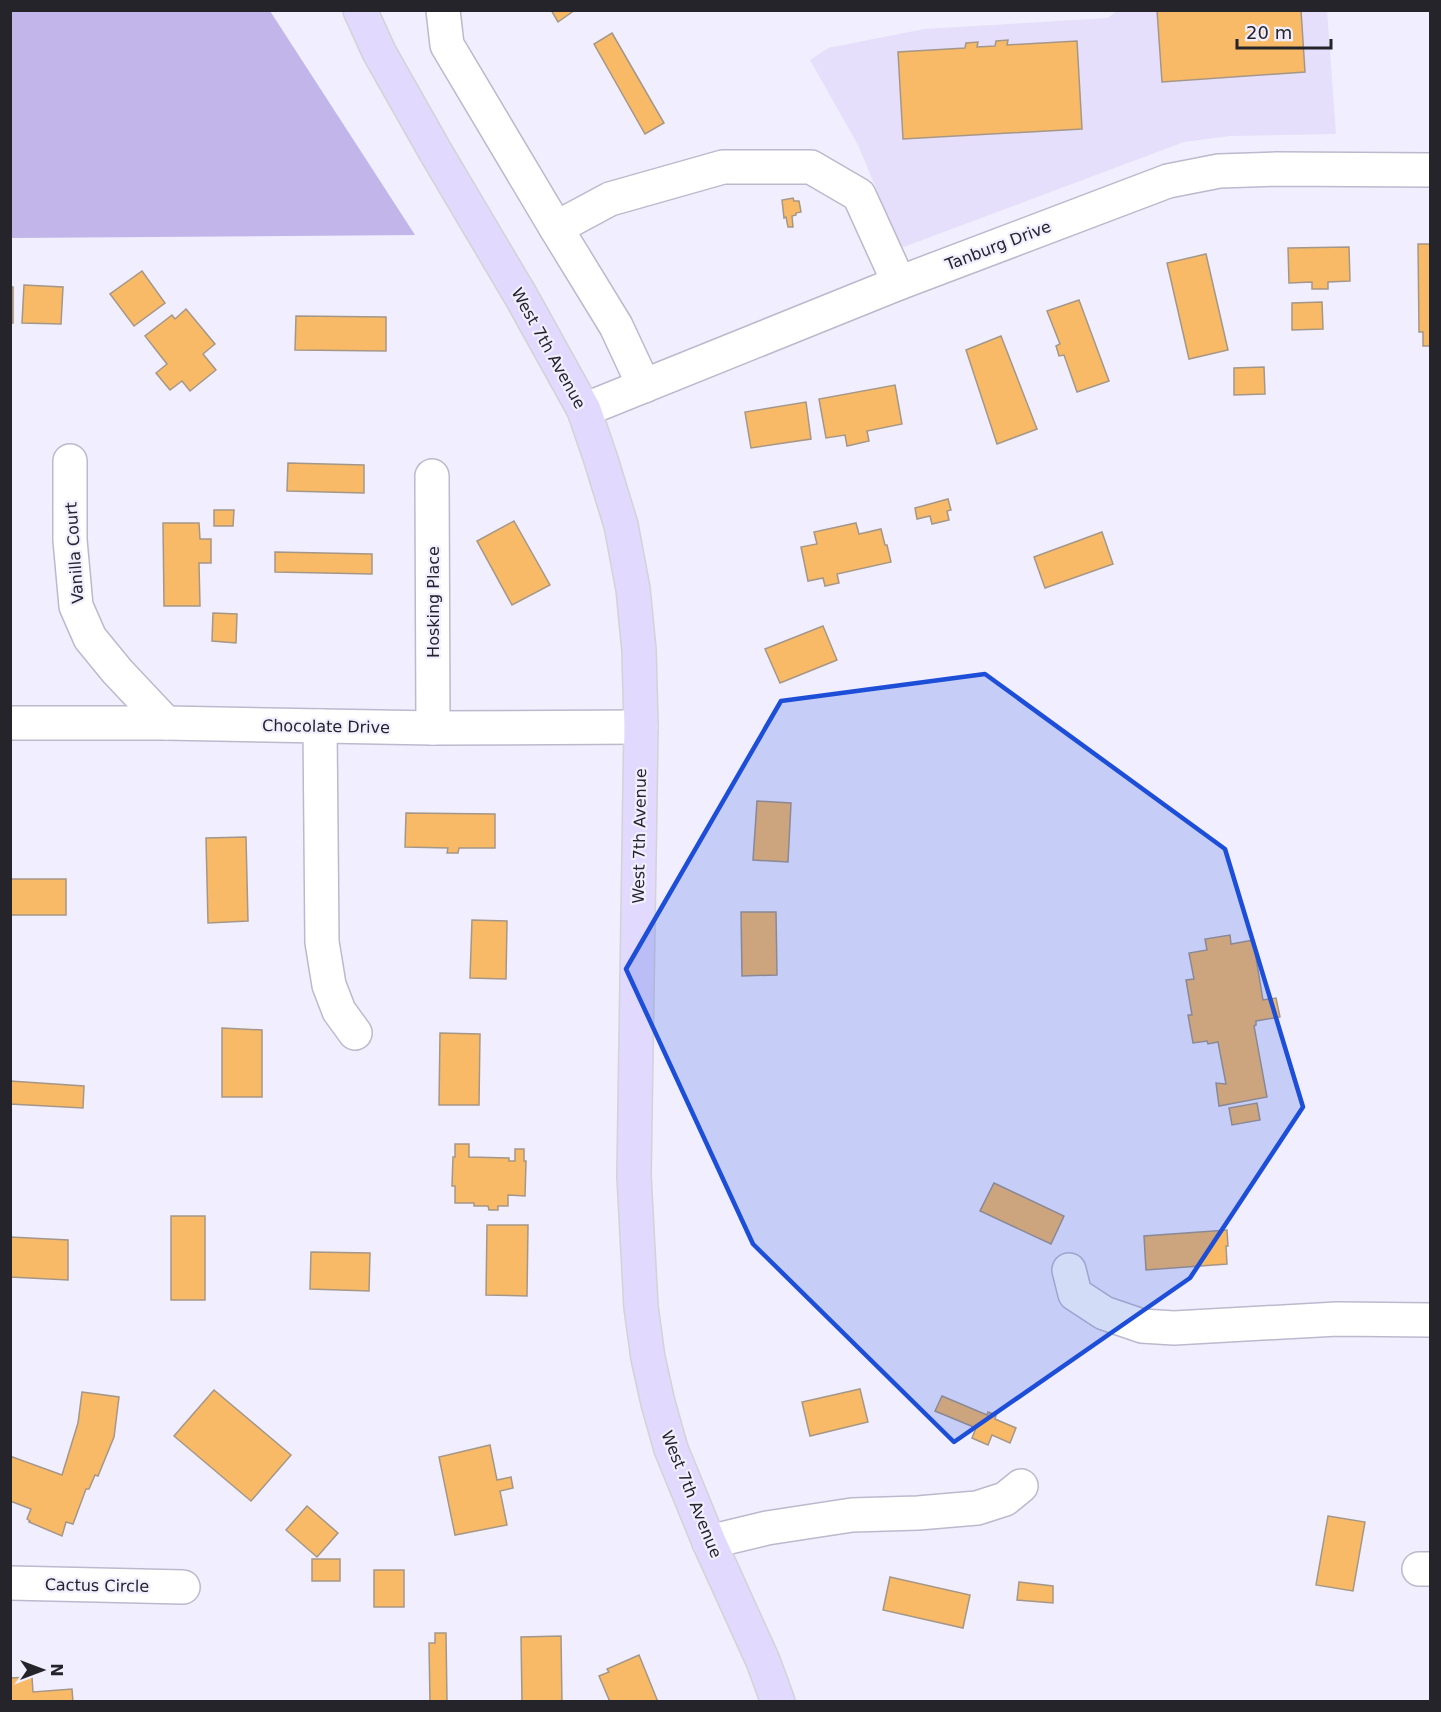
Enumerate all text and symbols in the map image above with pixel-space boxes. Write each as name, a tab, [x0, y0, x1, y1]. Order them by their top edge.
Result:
scale bar	[1237, 12, 1332, 50]
text: 20 m	[1246, 22, 1292, 43]
street label: Tanburg Drive	[942, 217, 1054, 275]
street label: West 7th Avenue	[507, 284, 590, 412]
street label: Vanilla Court	[61, 502, 88, 604]
street label: Hosking Place	[424, 546, 443, 658]
street label: Chocolate Drive	[262, 716, 390, 737]
street label: West 7th Avenue	[629, 768, 650, 904]
street label: West 7th Avenue	[657, 1428, 726, 1561]
street label: Cactus Circle	[45, 1575, 149, 1596]
north arrow	[12, 1640, 72, 1700]
text: N	[47, 1663, 66, 1677]

